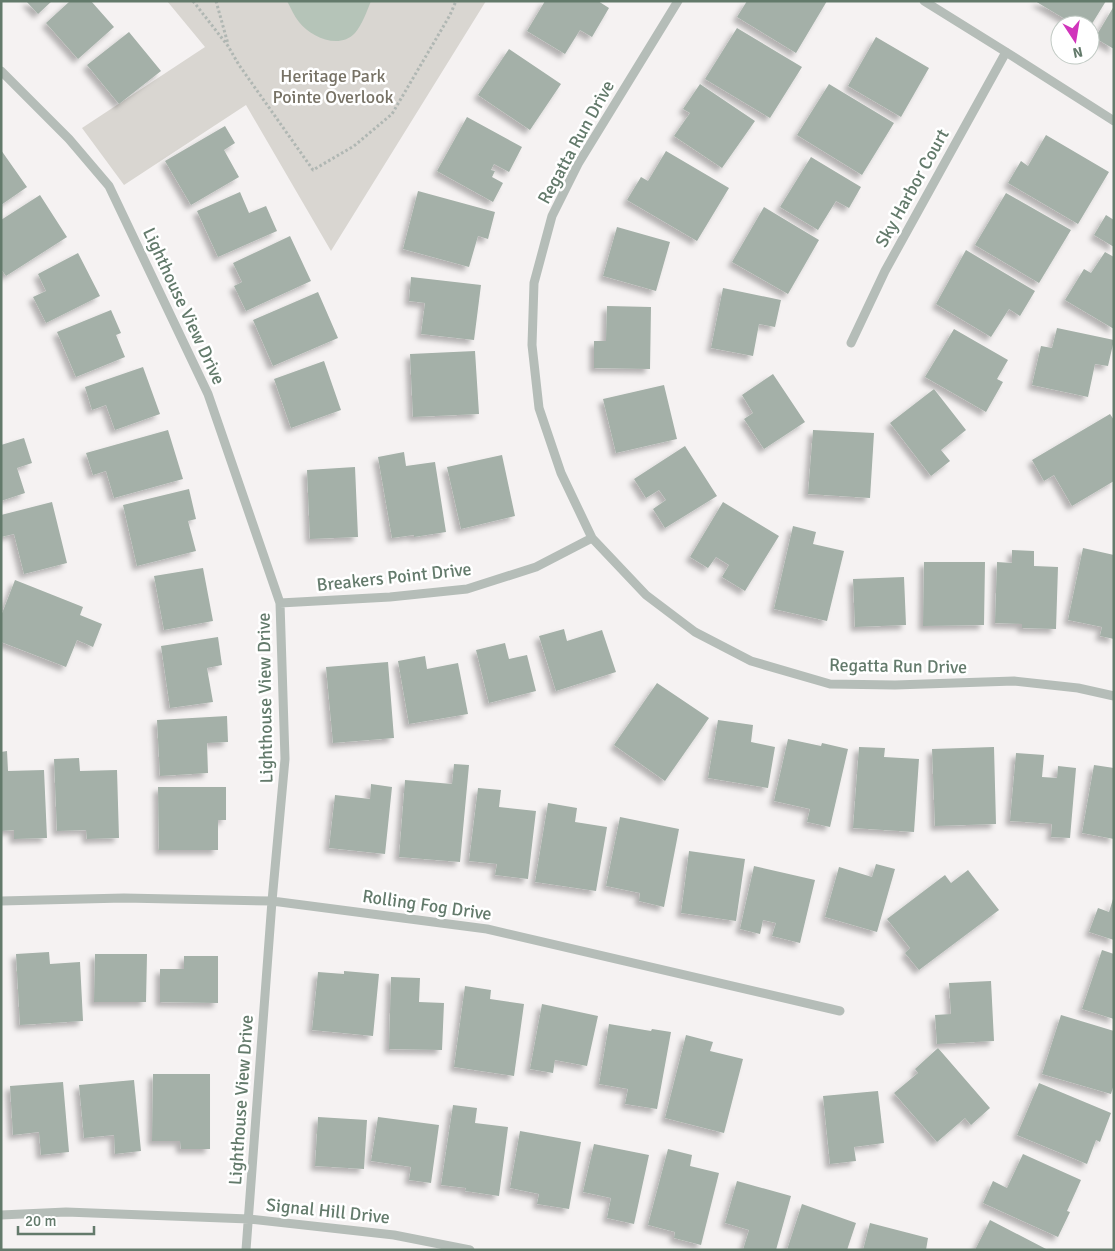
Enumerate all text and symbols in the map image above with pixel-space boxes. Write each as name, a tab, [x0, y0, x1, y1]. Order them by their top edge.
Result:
north arrow	[1050, 15, 1100, 65]
text: N	[1071, 43, 1084, 62]
park label: Heritage Park Pointe Overlook	[272, 65, 394, 108]
street label: Regatta Run Drive	[533, 76, 619, 208]
street label: Sky Harbor Court	[870, 125, 954, 251]
street label: Lighthouse View Drive	[138, 224, 230, 388]
street label: Breakers Point Drive	[316, 558, 472, 596]
street label: Lighthouse View Drive	[253, 613, 277, 783]
street label: Regatta Run Drive	[829, 654, 967, 678]
street label: Rolling Fog Drive	[361, 885, 493, 925]
street label: Lighthouse View Drive	[224, 1014, 258, 1186]
street label: Signal Hill Drive	[265, 1194, 391, 1228]
scale bar	[18, 1204, 94, 1236]
text: 20 m	[25, 1212, 56, 1230]

